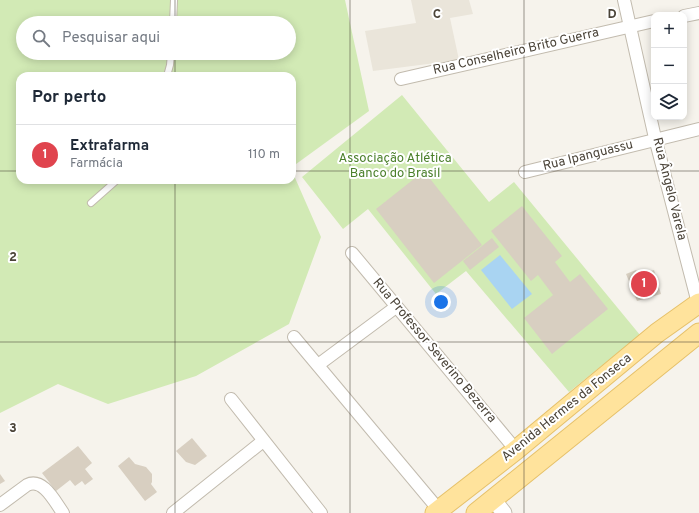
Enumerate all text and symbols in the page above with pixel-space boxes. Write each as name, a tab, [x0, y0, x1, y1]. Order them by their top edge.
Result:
text: C	[433, 7, 441, 23]
text: D	[607, 7, 617, 23]
map controls	[651, 12, 687, 120]
button: +	[651, 12, 687, 48]
search box	[16, 16, 296, 60]
street label: Rua Conselheiro Brito Guerra	[431, 25, 601, 79]
icon: search	[30, 27, 52, 49]
text: Pesquisar aqui	[62, 29, 160, 48]
button: −	[651, 48, 687, 84]
button: layers	[651, 84, 687, 120]
text: Por perto	[32, 87, 106, 109]
street label: Rua Ângelo Varela	[648, 135, 691, 242]
text: Extrafarma	[70, 137, 149, 156]
street label: Rua Ipanguassu	[541, 137, 635, 175]
text: 1	[42, 147, 48, 163]
text: 110 m	[248, 147, 280, 163]
park label: Associação Atlética Banco do Brasil	[339, 151, 452, 182]
text: Farmácia	[70, 156, 123, 172]
text: 2	[9, 250, 17, 266]
pin: 1	[631, 269, 657, 299]
street label: Rua Professor Severino Bezerra	[369, 275, 499, 427]
your location	[431, 292, 451, 312]
street label: Avenida Hermes da Fonseca	[499, 351, 635, 465]
text: 3	[9, 421, 17, 437]

